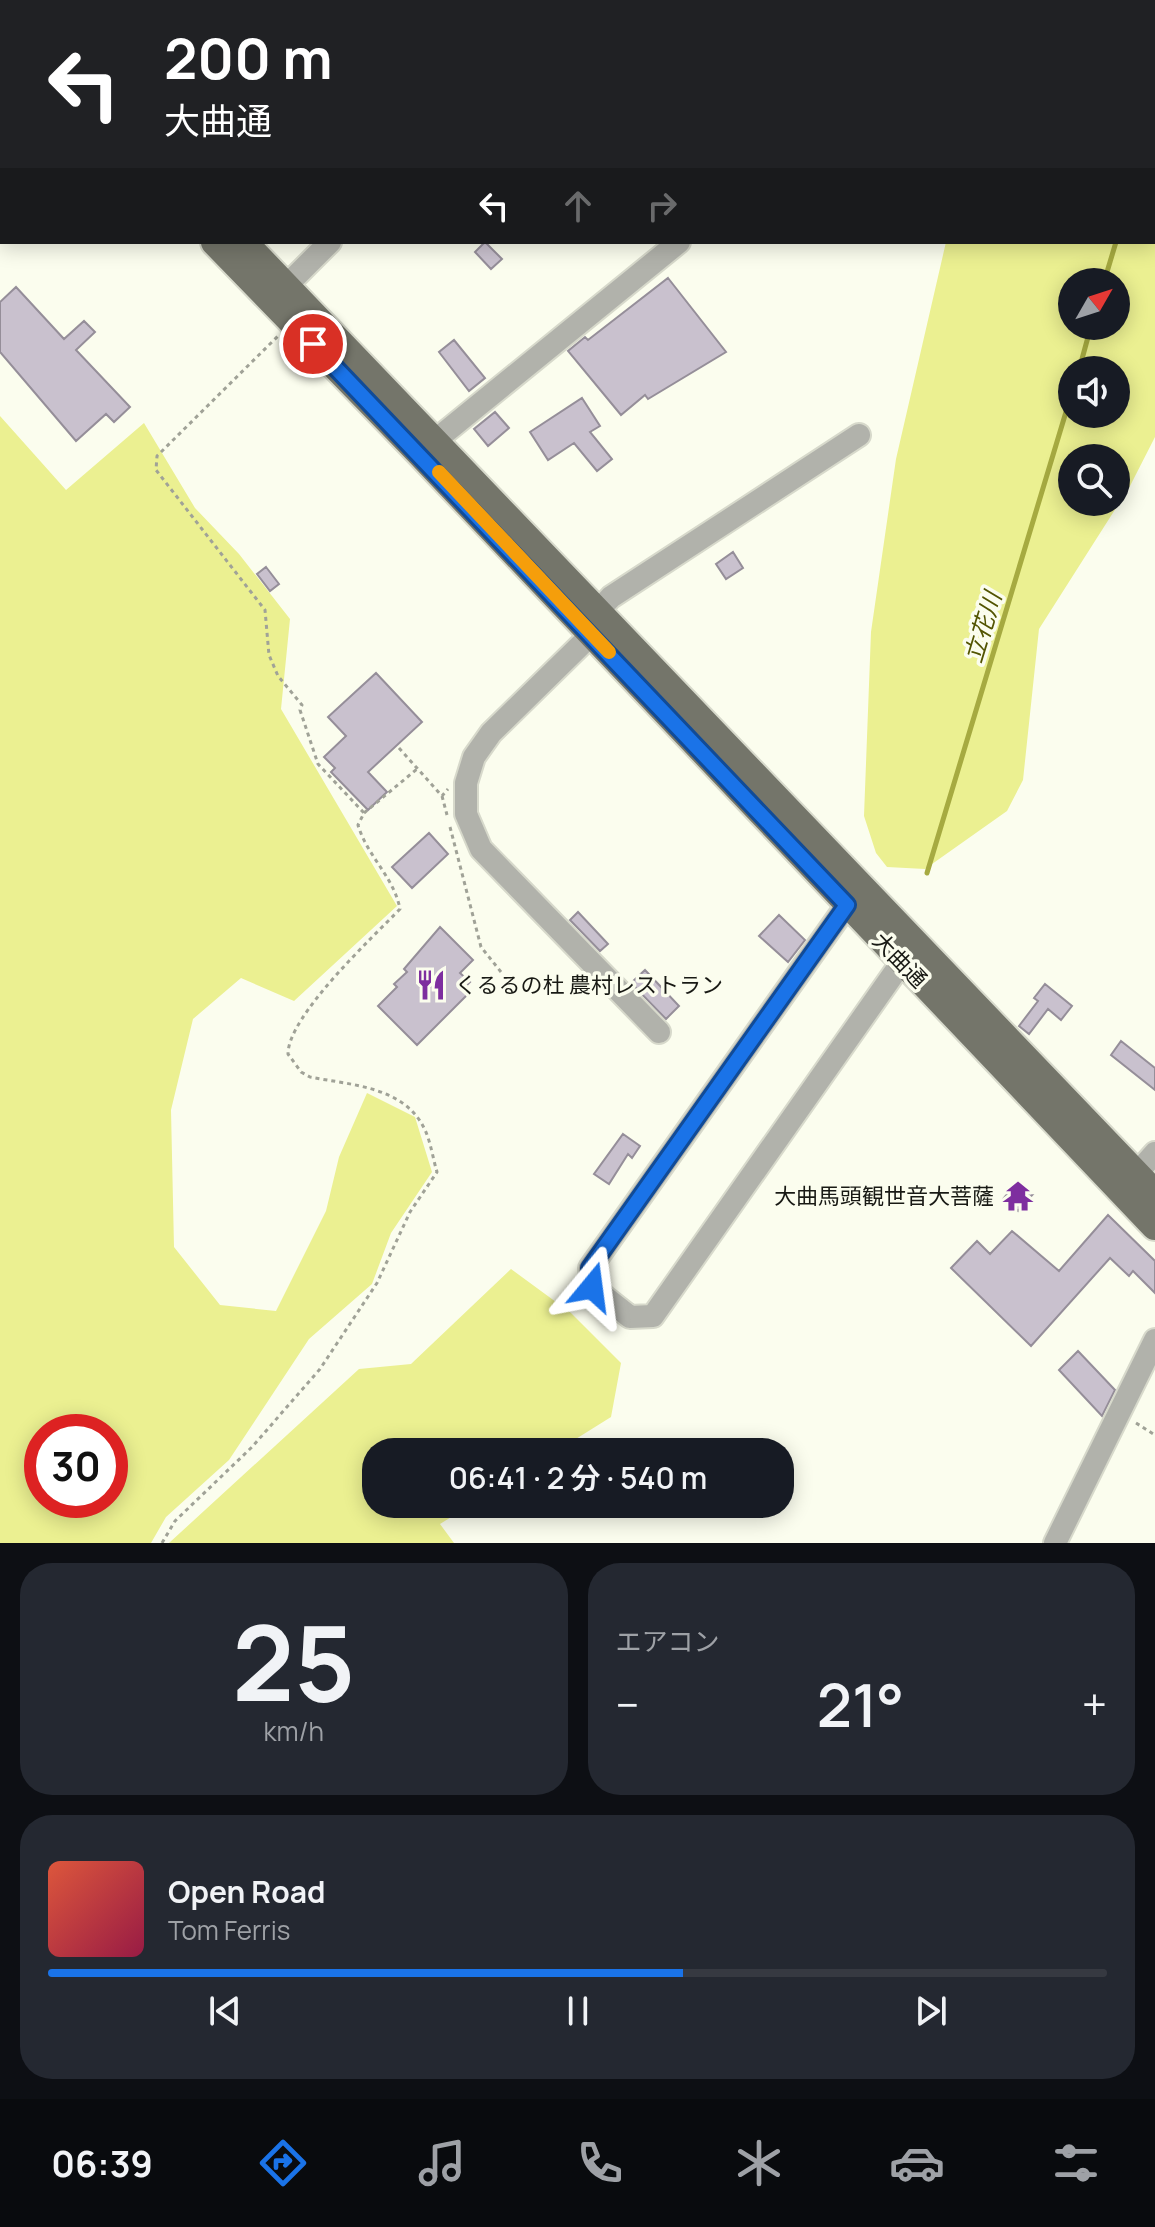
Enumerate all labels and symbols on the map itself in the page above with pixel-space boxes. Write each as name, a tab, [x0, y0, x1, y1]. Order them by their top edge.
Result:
north arrow	[1058, 268, 1130, 340]
pin	[279, 310, 347, 378]
water label: 立花川	[956, 585, 1009, 666]
street label: 大曲通	[866, 926, 934, 994]
restaurant icon: くるるの杜 農村レストラン	[414, 968, 448, 1002]
place label: くるるの杜 農村レストラン	[455, 970, 723, 1000]
temple icon: 大曲馬頭観世音大菩薩	[1001, 1179, 1035, 1213]
place label: 大曲馬頭観世音大菩薩	[774, 1181, 994, 1211]
position arrow	[550, 1245, 634, 1329]
speed limit sign: 30	[24, 1414, 128, 1518]

